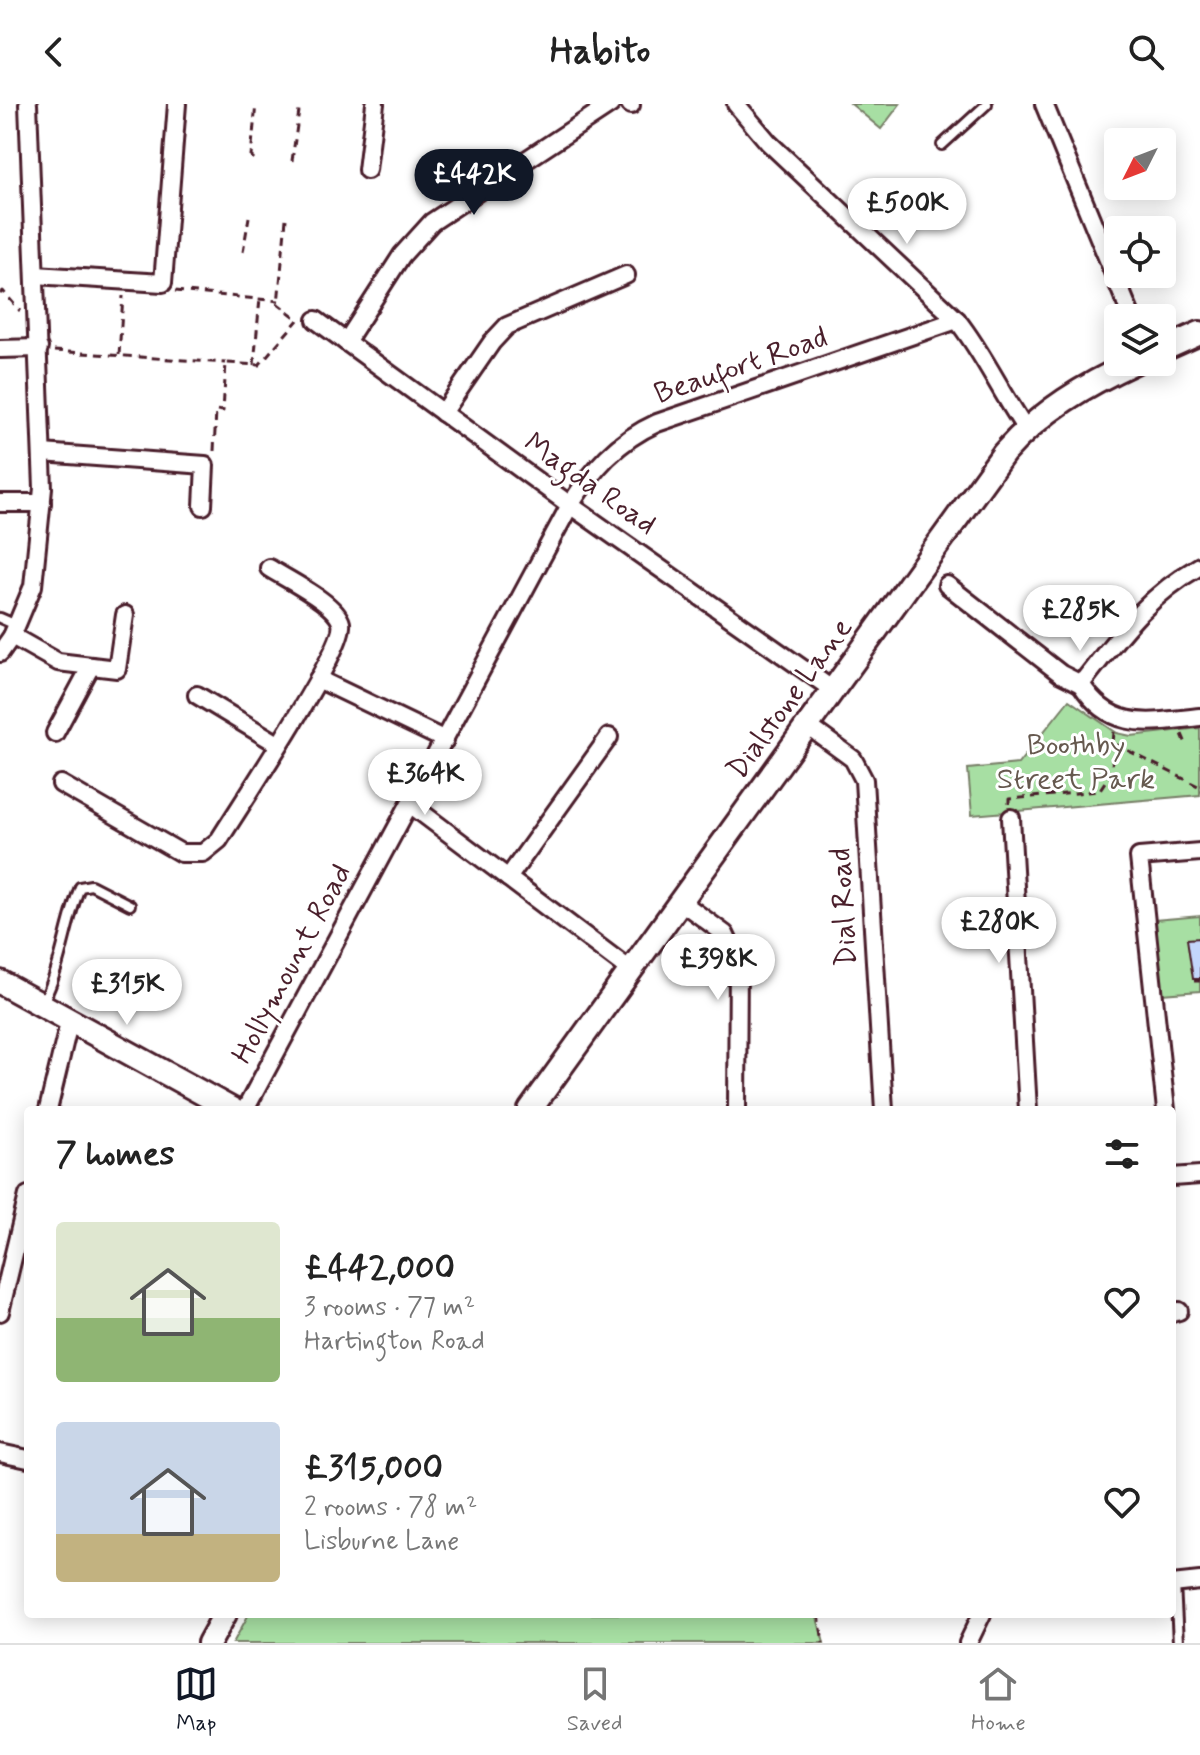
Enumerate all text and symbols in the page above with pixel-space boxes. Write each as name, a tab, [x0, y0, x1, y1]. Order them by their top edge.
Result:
text: Habito	[550, 29, 650, 76]
icon: back	[32, 30, 76, 74]
icon: search	[1124, 30, 1168, 74]
north arrow	[1104, 128, 1176, 200]
map controls	[1104, 128, 1176, 376]
pin: £442K	[418, 149, 530, 217]
text: £442K	[432, 158, 516, 192]
pin: £500K	[851, 178, 963, 246]
text: £500K	[866, 187, 948, 221]
button: locate	[1104, 216, 1176, 288]
button: layers	[1104, 304, 1176, 376]
street label: Beaufort Road	[649, 318, 834, 416]
street label: Magda Road	[514, 424, 664, 547]
pin: £285K	[1024, 585, 1136, 653]
text: £285K	[1041, 594, 1119, 628]
street label: Dialstone Lane	[718, 610, 862, 788]
park label: Boothby Street Park	[997, 726, 1155, 799]
pin: £364K	[369, 749, 481, 817]
text: £364K	[386, 758, 464, 792]
street label: Dial Road	[821, 847, 867, 967]
street label: Hollymount Road	[223, 857, 361, 1071]
pin: £280K	[943, 897, 1055, 965]
text: £280K	[959, 906, 1039, 940]
pin: £398K	[662, 934, 774, 1002]
text: £398K	[679, 943, 757, 977]
pin: £315K	[71, 959, 183, 1027]
text: £315K	[90, 968, 164, 1002]
text: 7 homes	[56, 1132, 175, 1177]
icon: filters	[1100, 1132, 1144, 1176]
text: £442,000	[304, 1246, 455, 1291]
icon: home	[120, 1254, 216, 1350]
icon: heart	[1100, 1280, 1144, 1324]
text: 3 rooms · 77 m²	[304, 1291, 475, 1325]
text: Hartington Road	[304, 1325, 485, 1359]
text: £315,000	[304, 1446, 443, 1491]
icon: home	[120, 1454, 216, 1550]
icon: heart	[1100, 1480, 1144, 1524]
text: 2 rooms · 78 m²	[304, 1491, 477, 1525]
text: Lisburne Lane	[304, 1525, 459, 1559]
tab: Map	[174, 1662, 218, 1738]
tab: Saved	[567, 1662, 622, 1738]
tab: Home	[971, 1662, 1026, 1738]

